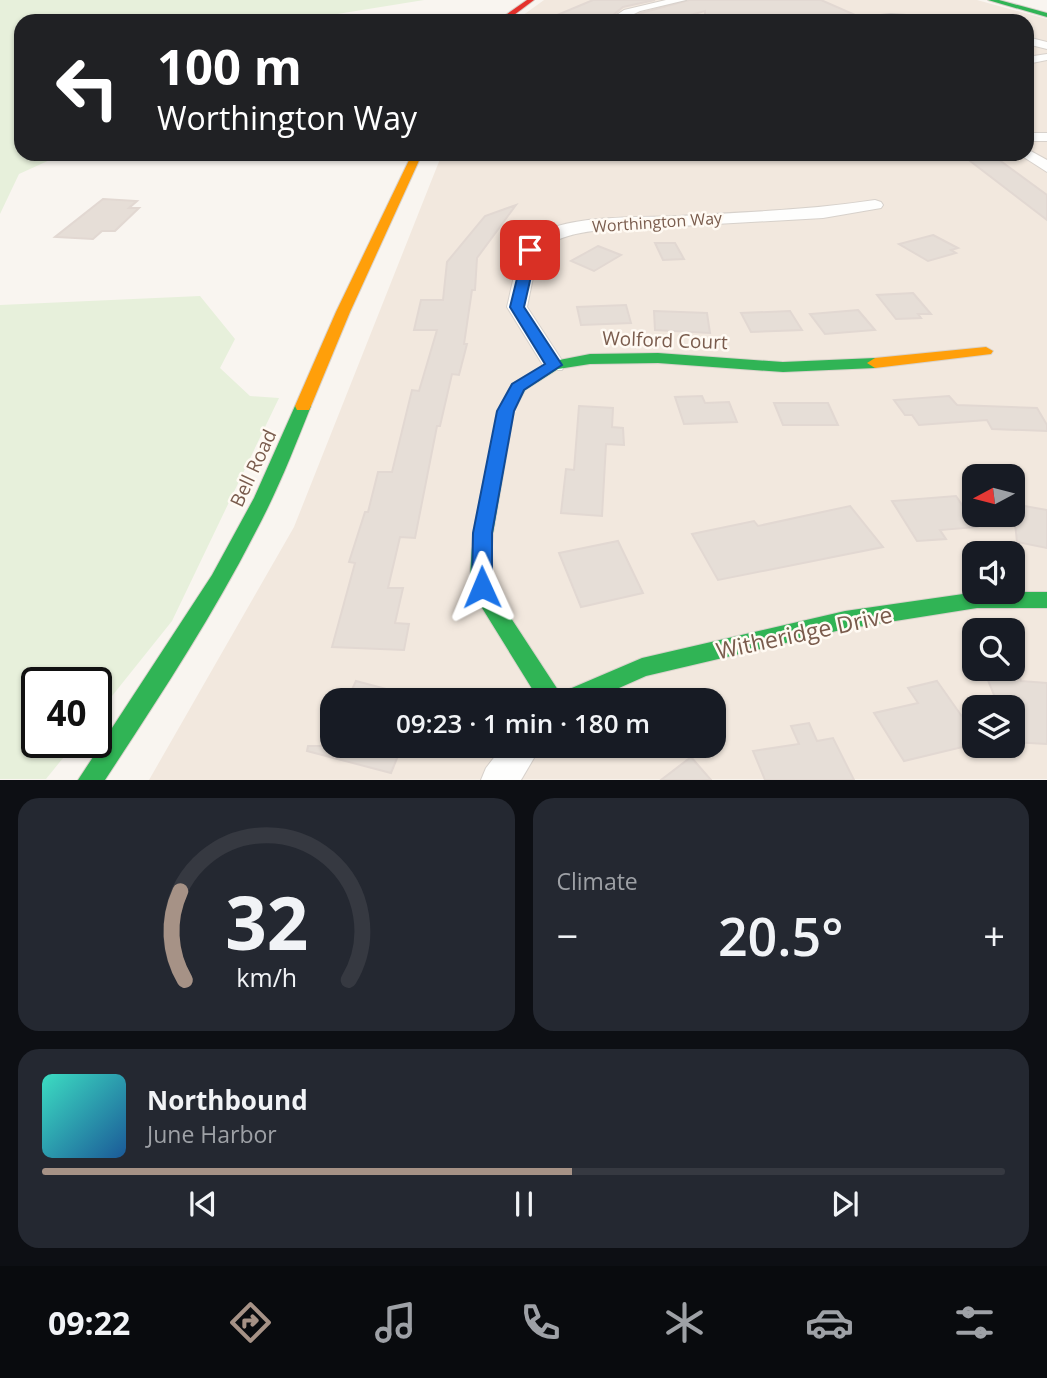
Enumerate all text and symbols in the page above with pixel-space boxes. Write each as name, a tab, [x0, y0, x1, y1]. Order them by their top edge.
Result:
text: 100 m	[157, 33, 302, 99]
icon: left	[42, 42, 133, 133]
text: Worthington Way	[157, 96, 417, 139]
street label: Worthington Way	[591, 206, 724, 238]
pin	[500, 220, 560, 280]
icon: arrive	[511, 231, 549, 269]
street label: Wolford Court	[602, 325, 728, 355]
street label: Bell Road	[224, 425, 282, 511]
north arrow	[962, 464, 1026, 527]
map controls	[962, 464, 1025, 758]
button: sound	[962, 541, 1025, 604]
position arrow	[445, 550, 519, 624]
street label: Witheridge Drive	[713, 598, 895, 666]
button: search	[962, 618, 1025, 681]
speed limit sign: 40	[21, 667, 112, 758]
button: layers	[962, 695, 1025, 758]
text: 09:23 · 1 min · 180 m	[396, 705, 650, 741]
text: Climate	[557, 865, 638, 897]
text: 32	[225, 873, 308, 972]
text: 20.5°	[718, 900, 844, 971]
text: −	[557, 909, 578, 961]
text: +	[983, 909, 1005, 961]
text: km/h	[236, 960, 297, 994]
text: Northbound	[147, 1082, 308, 1118]
text: June Harbor	[147, 1118, 277, 1150]
icon: previous	[184, 1185, 222, 1223]
icon: pause	[505, 1185, 543, 1223]
icon: next	[826, 1185, 864, 1223]
icon: directions	[226, 1298, 275, 1347]
icon: music	[371, 1298, 420, 1347]
icon: phone	[516, 1298, 565, 1347]
icon: climate	[660, 1298, 709, 1347]
icon: car	[805, 1298, 854, 1347]
icon: filters	[950, 1298, 999, 1347]
text: 09:22	[48, 1301, 130, 1344]

